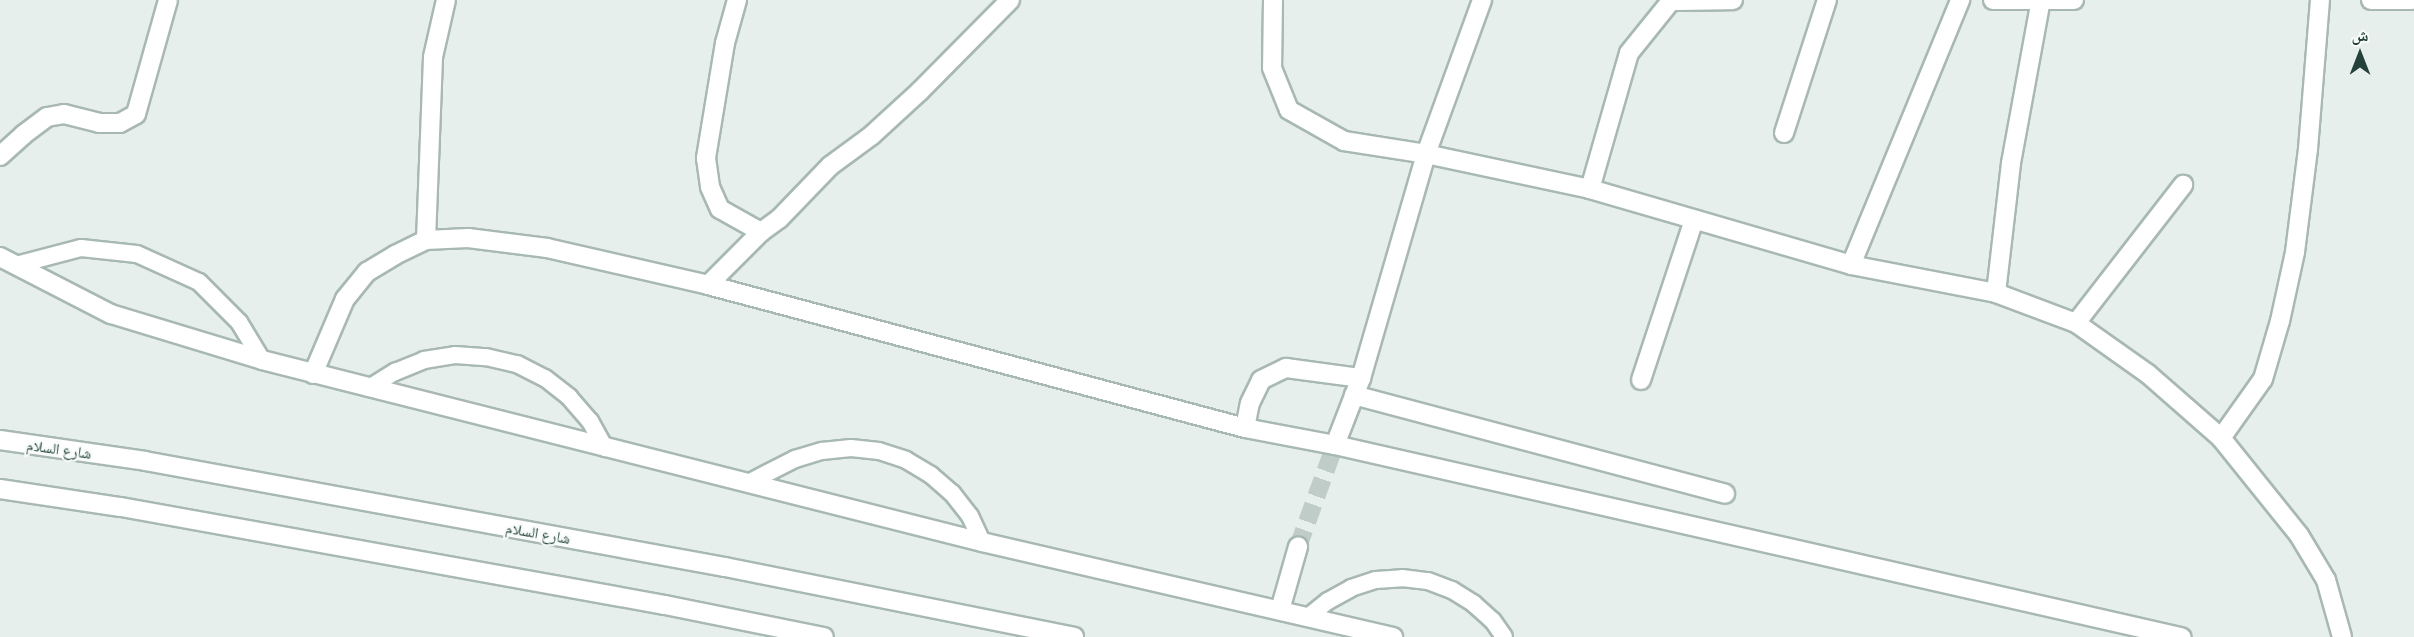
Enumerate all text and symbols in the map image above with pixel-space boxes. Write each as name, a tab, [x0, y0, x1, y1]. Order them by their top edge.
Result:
north arrow	[2330, 24, 2390, 84]
text: ش	[2352, 26, 2368, 45]
street label: شارع السلام	[25, 436, 93, 462]
street label: شارع السلام	[504, 518, 572, 548]

